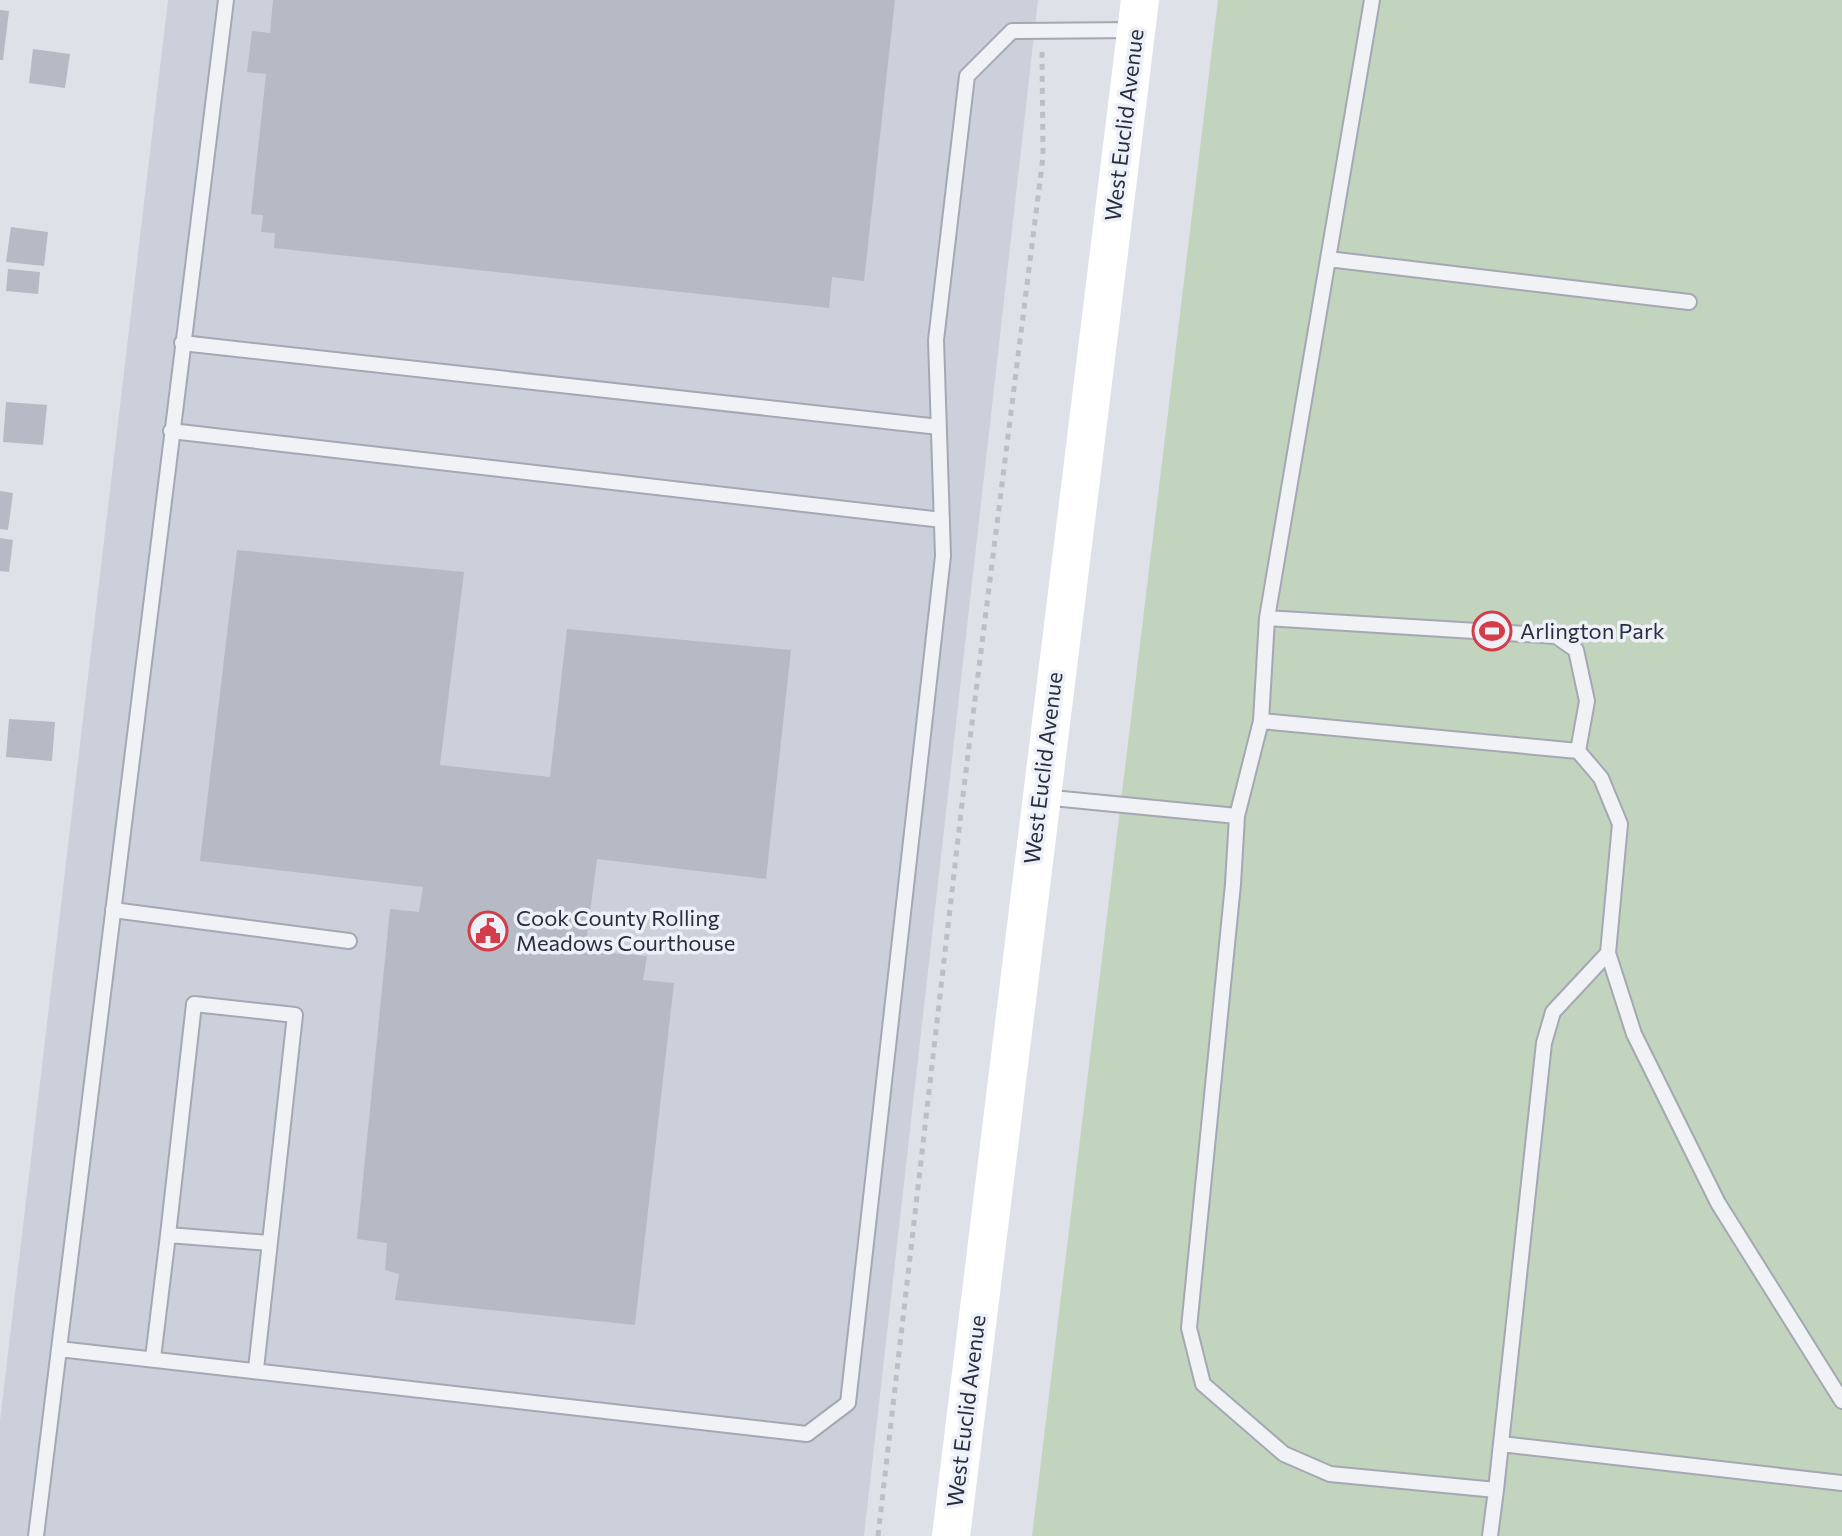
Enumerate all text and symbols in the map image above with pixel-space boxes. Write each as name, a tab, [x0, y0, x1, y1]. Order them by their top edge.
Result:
street label: West Euclid Avenue	[1098, 27, 1149, 223]
sports icon: Arlington Park	[1471, 610, 1513, 652]
place label: Arlington Park	[1520, 617, 1665, 644]
street label: West Euclid Avenue	[1017, 670, 1068, 866]
place label: Cook County Rolling Meadows Courthouse	[516, 904, 735, 956]
public building icon: Cook County Rolling Meadows Courthouse	[467, 910, 509, 952]
street label: West Euclid Avenue	[940, 1313, 991, 1509]

